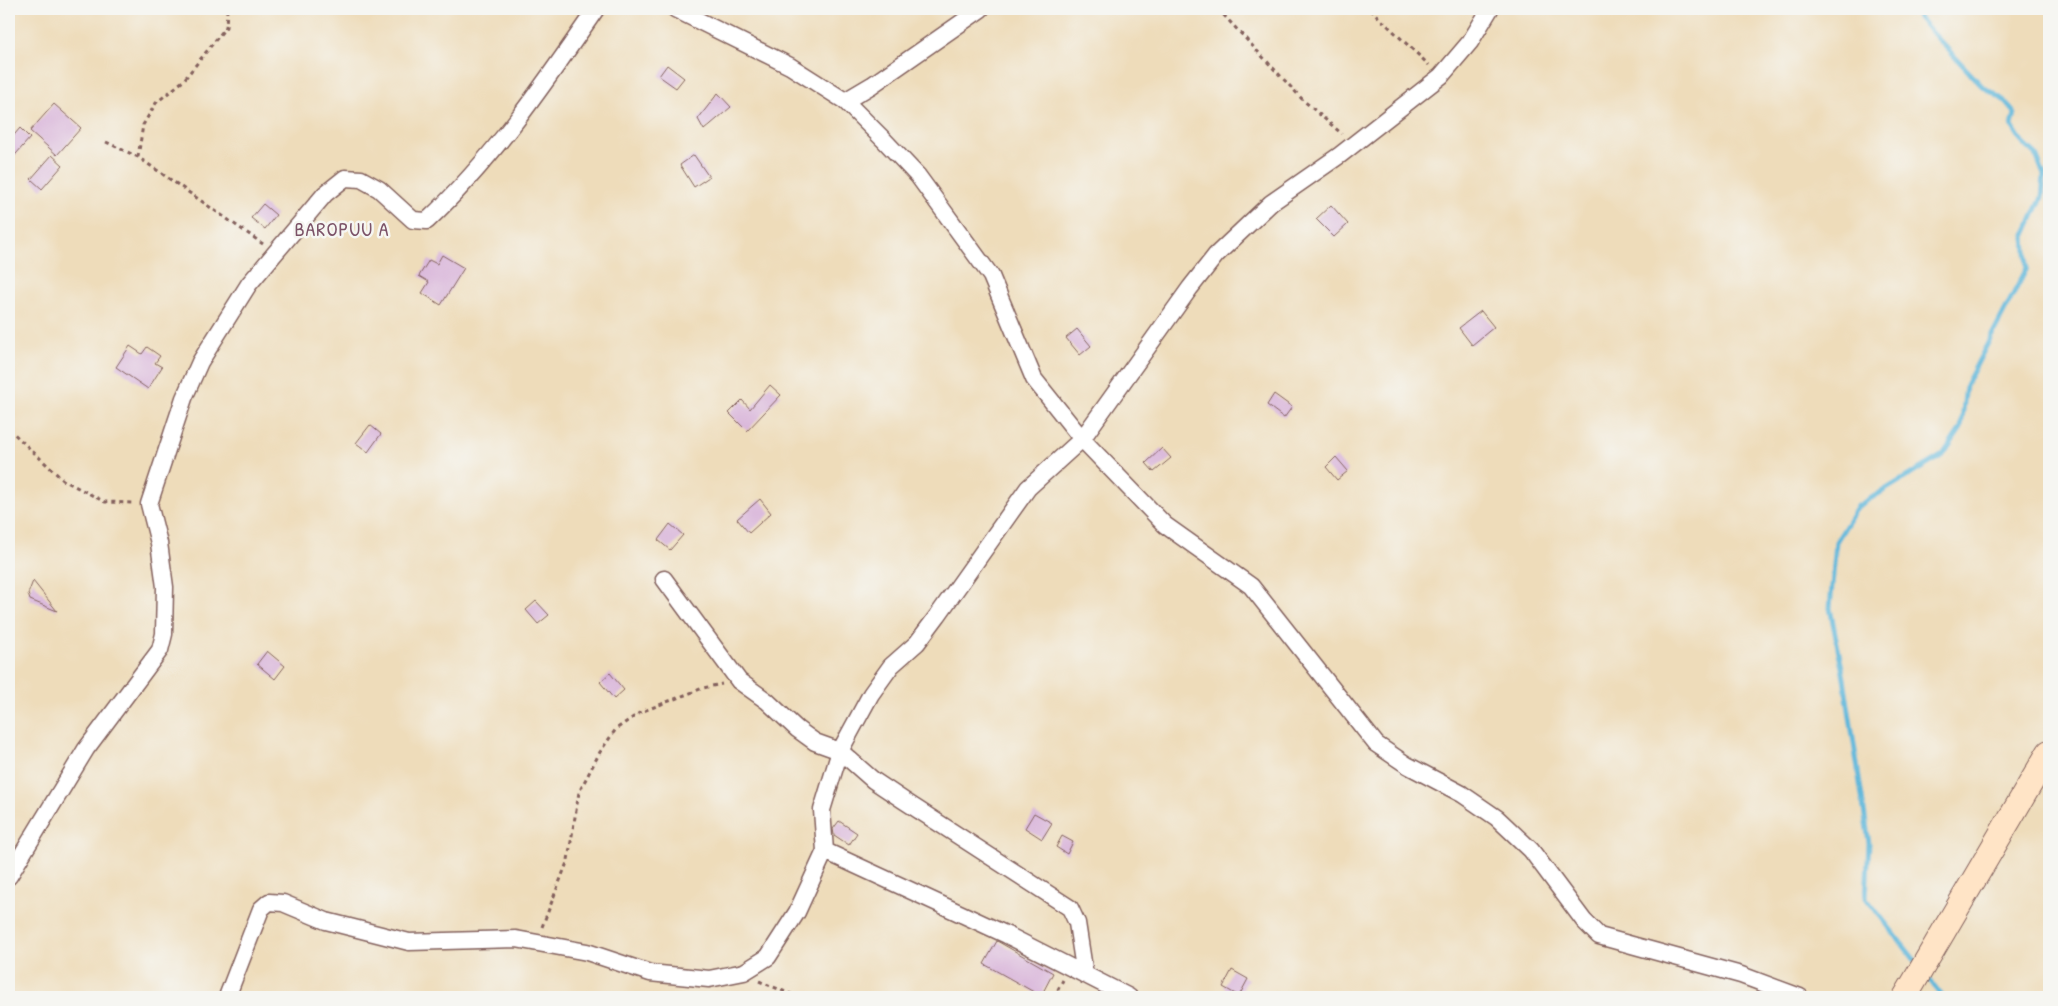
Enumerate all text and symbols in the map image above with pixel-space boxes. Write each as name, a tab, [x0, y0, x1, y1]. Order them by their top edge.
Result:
district label: BAROPUU A	[294, 215, 390, 242]

